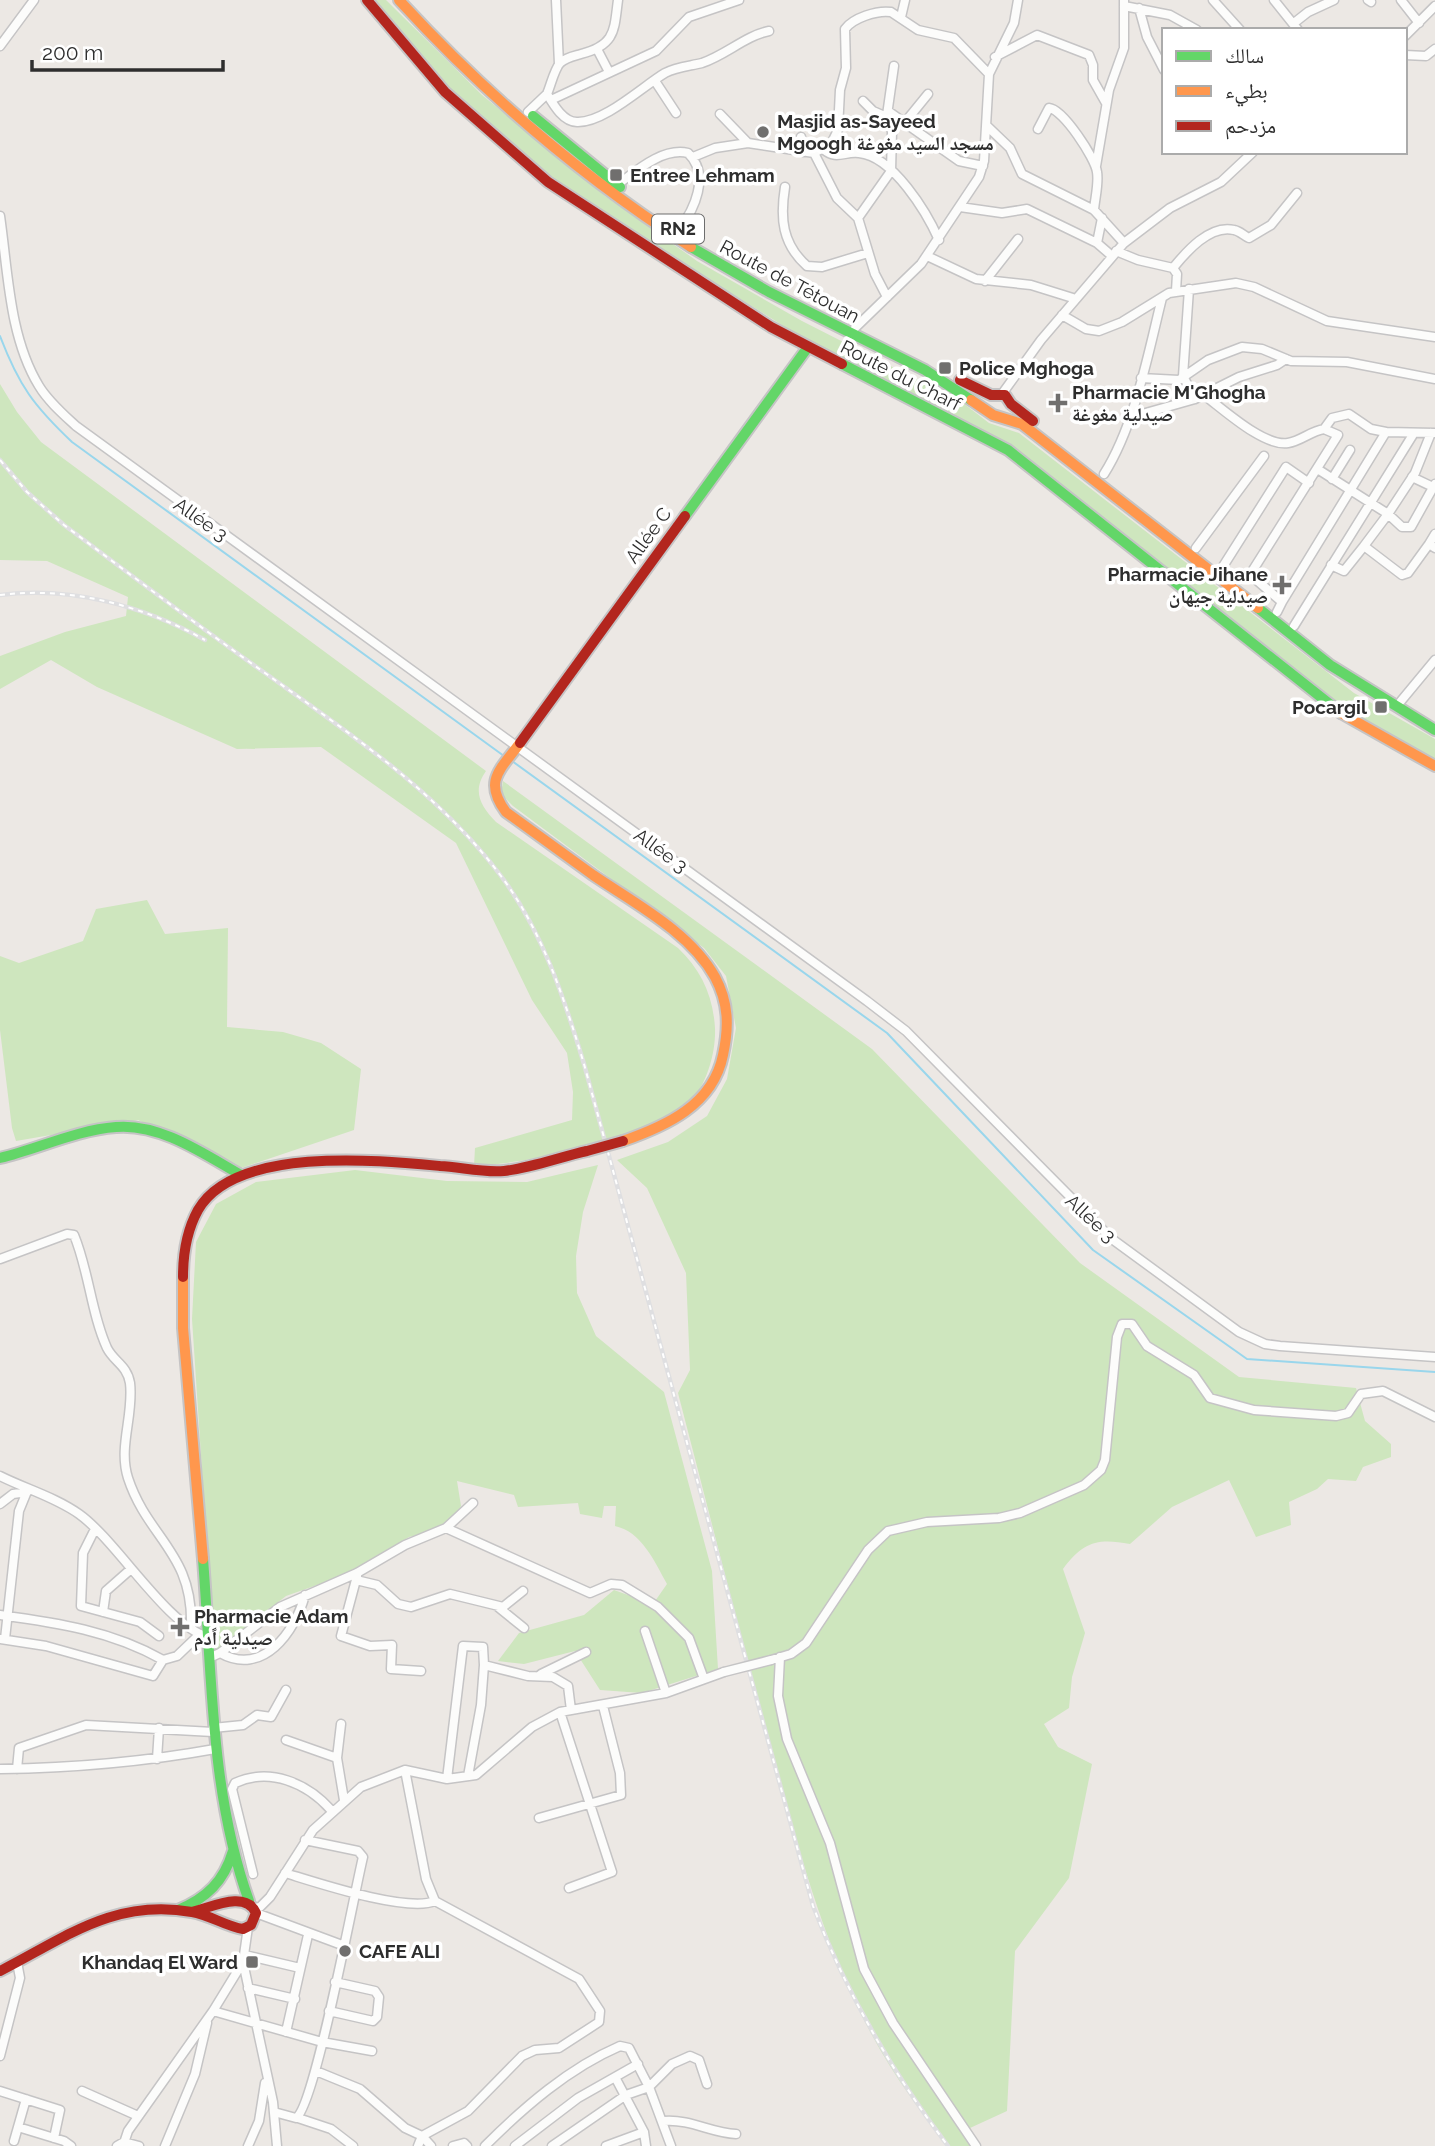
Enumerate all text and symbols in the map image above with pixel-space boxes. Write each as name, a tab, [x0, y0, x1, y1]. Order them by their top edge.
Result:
scale bar	[32, 28, 222, 72]
legend	[1162, 28, 1407, 154]
text: 200 m	[42, 40, 103, 65]
text: سالك	[1225, 43, 1264, 68]
text: بطيء	[1225, 78, 1268, 107]
place label: Masjid as-Sayeed Mgoogh مسجد السيد مغوغة	[777, 110, 994, 155]
text: مزدحم	[1225, 113, 1276, 140]
marker: Masjid as-Sayeed Mgoogh مسجد السيد مغوغة	[755, 124, 771, 140]
place label: Entree Lehmam	[630, 164, 775, 186]
marker: Entree Lehmam	[608, 167, 624, 183]
road number: RN2	[652, 214, 704, 244]
street label: Route de Tétouan	[716, 235, 864, 327]
street label: Route du Charf	[837, 335, 966, 415]
place label: Police Mghoga	[959, 357, 1094, 379]
marker: Police Mghoga	[937, 360, 953, 376]
place label: Pharmacie M'Ghogha صيدلية مغوغة	[1072, 381, 1266, 426]
marker: Pharmacie M'Ghogha صيدلية مغوغة	[1050, 395, 1066, 411]
street label: Allée 3	[170, 493, 232, 545]
street label: Allée C	[620, 503, 676, 567]
place label: Pharmacie Jihane صيدلية جيهان	[1107, 563, 1268, 608]
marker: Pharmacie Jihane صيدلية جيهان	[1274, 577, 1290, 593]
place label: Pocargil	[1292, 696, 1368, 718]
marker: Pocargil	[1373, 699, 1389, 715]
street label: Allée 3	[630, 823, 692, 877]
street label: Allée 3	[1061, 1189, 1121, 1247]
place label: Pharmacie Adam صيدلية اًدم	[194, 1605, 348, 1652]
marker: Pharmacie Adam صيدلية اًدم	[172, 1619, 188, 1635]
place label: CAFE ALI	[359, 1940, 440, 1962]
marker: CAFE ALI	[337, 1943, 353, 1959]
place label: Khandaq El Ward	[82, 1951, 238, 1973]
marker: Khandaq El Ward	[244, 1954, 260, 1970]

